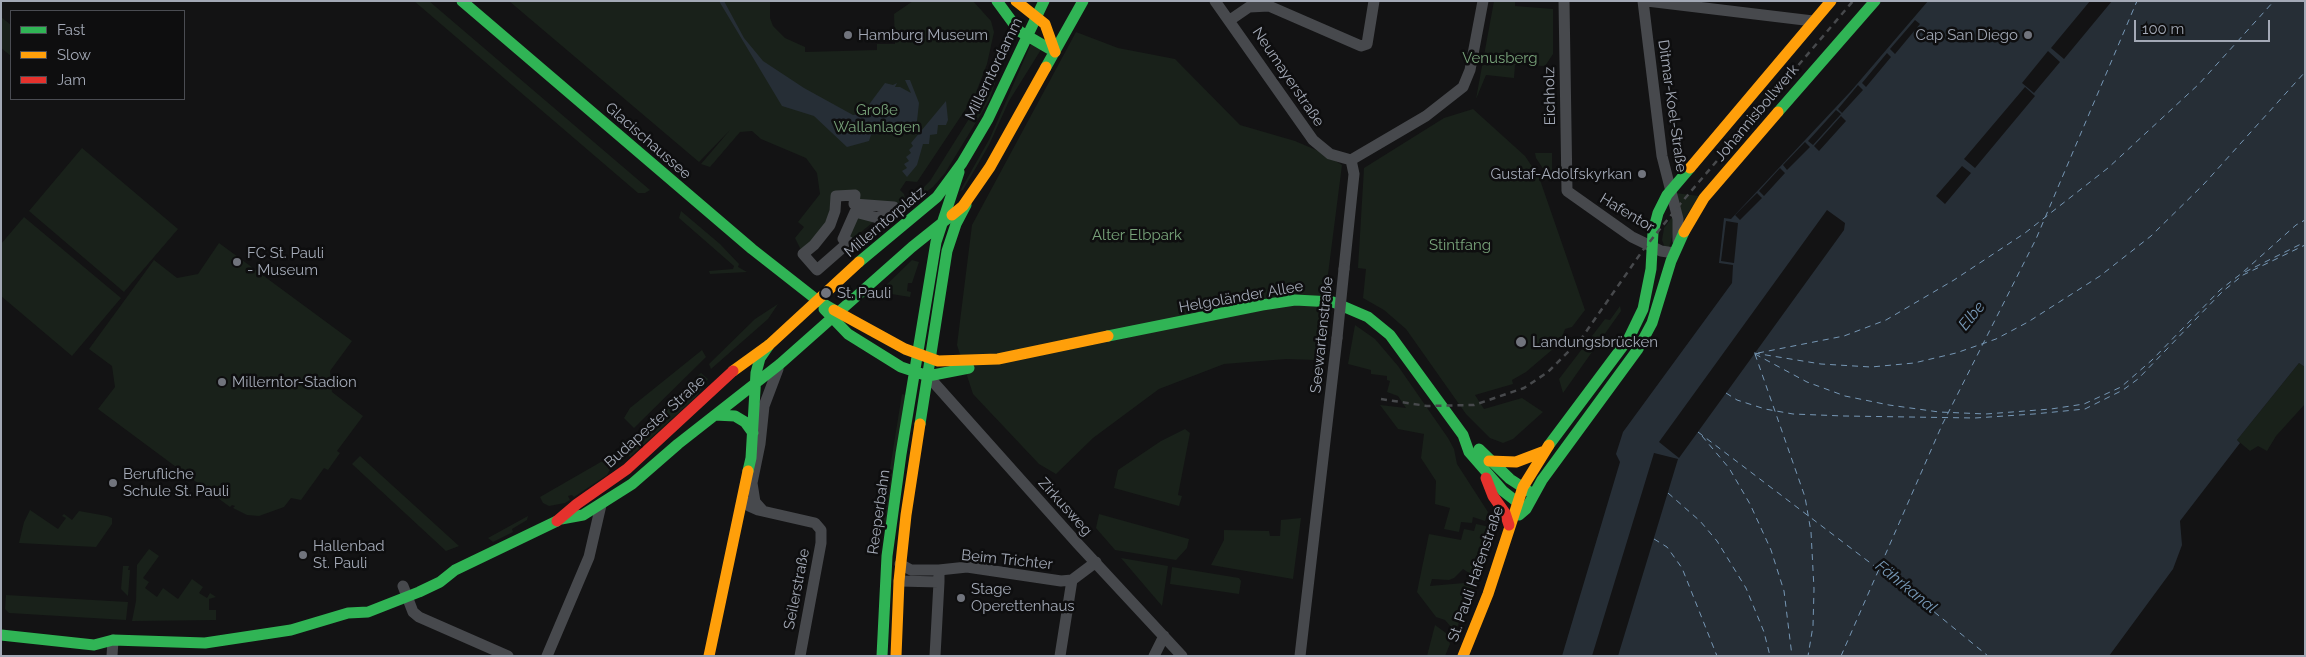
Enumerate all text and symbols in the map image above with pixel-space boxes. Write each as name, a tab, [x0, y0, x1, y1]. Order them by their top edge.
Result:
legend	[10, 10, 185, 100]
scale bar	[2136, 10, 2272, 42]
street label: Millerntordamm	[962, 15, 1026, 123]
text: 100 m	[2142, 20, 2184, 38]
text: Fast	[57, 21, 85, 39]
street label: Neumayerstraße	[1248, 24, 1328, 130]
place label: Hamburg Museum	[858, 26, 988, 44]
place label: Cap San Diego	[1916, 26, 2018, 44]
marker: Hamburg Museum	[842, 29, 854, 41]
marker: Cap San Diego	[2022, 29, 2034, 41]
street label: Ditmar-Koel-Straße	[1654, 39, 1690, 173]
text: Slow	[57, 46, 91, 64]
park label: Venusberg	[1462, 49, 1538, 67]
street label: Johannisbollwerk	[1711, 61, 1803, 165]
street label: Eichholz	[1540, 67, 1560, 125]
text: Jam	[57, 71, 86, 89]
street label: Glacischaussee	[601, 99, 695, 183]
park label: Große Wallanlagen	[833, 101, 921, 136]
place label: Gustaf-Adolfskyrkan	[1490, 165, 1632, 183]
marker: Gustaf-Adolfskyrkan	[1636, 168, 1648, 180]
street label: Millerntorplatz	[841, 183, 929, 261]
street label: Hafentor	[1596, 190, 1658, 236]
park label: Alter Elbpark	[1092, 226, 1182, 244]
park label: Stintfang	[1429, 236, 1491, 254]
place label: FC St. Pauli - Museum	[247, 244, 324, 279]
marker: FC St. Pauli - Museum	[231, 256, 243, 268]
street label: Seewartenstraße	[1307, 276, 1337, 394]
street label: Helgoländer Allee	[1177, 277, 1305, 317]
place label: St. Pauli	[837, 284, 891, 302]
marker: St. Pauli	[819, 286, 833, 300]
water label: Elbe	[1955, 298, 1989, 334]
place label: Landungsbrücken	[1532, 333, 1658, 351]
marker: Landungsbrücken	[1514, 335, 1528, 349]
street label: Budapester Straße	[601, 372, 709, 472]
place label: Millerntor-Stadion	[232, 373, 357, 391]
marker: Millerntor-Stadion	[216, 376, 228, 388]
place label: Berufliche Schule St. Pauli	[123, 465, 229, 500]
street label: Reeperbahn	[864, 468, 894, 556]
street label: Zirkusweg	[1034, 474, 1096, 540]
marker: Berufliche Schule St. Pauli	[107, 477, 119, 489]
street label: St. Pauli Hafenstraße	[1444, 504, 1508, 644]
place label: Hallenbad St. Pauli	[313, 537, 385, 572]
street label: Beim Trichter	[960, 546, 1054, 574]
street label: Seilerstraße	[780, 547, 814, 631]
marker: Hallenbad St. Pauli	[297, 549, 309, 561]
water label: Fährkanal	[1871, 556, 1941, 618]
place label: Stage Operettenhaus	[971, 580, 1075, 615]
marker: Stage Operettenhaus	[955, 592, 967, 604]

